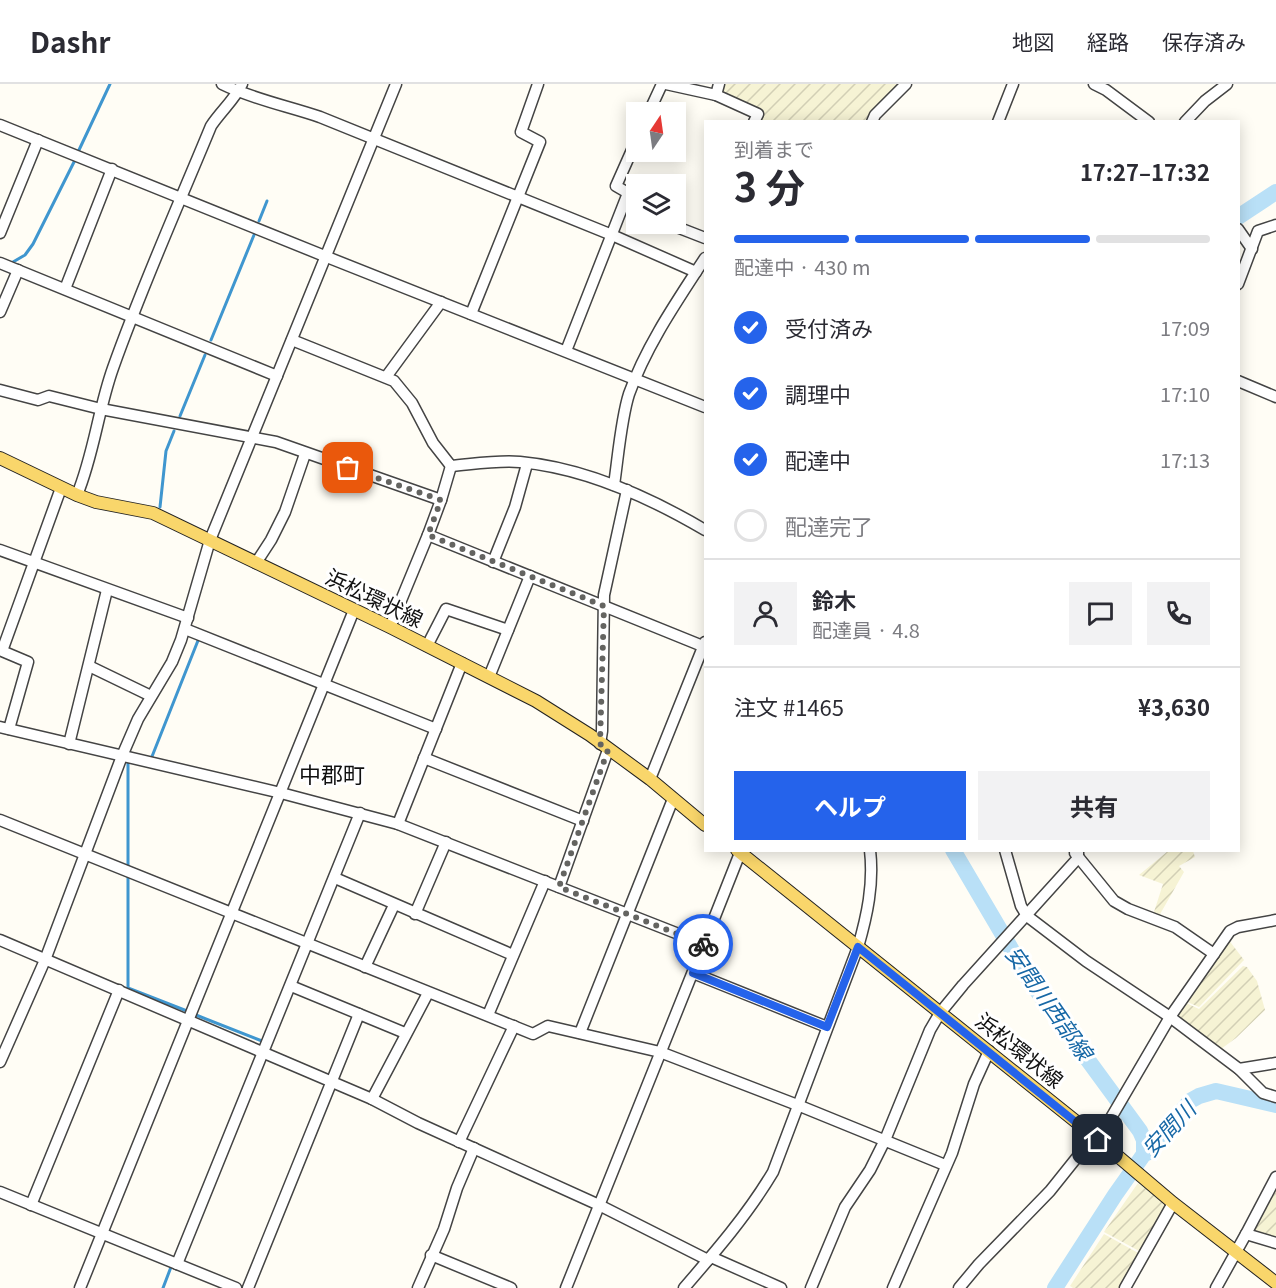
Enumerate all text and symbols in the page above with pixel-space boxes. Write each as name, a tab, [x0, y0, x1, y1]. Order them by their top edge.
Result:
text: Dashr	[30, 21, 111, 61]
text: 地図	[1012, 26, 1054, 56]
text: 経路	[1087, 26, 1129, 56]
text: 保存済み	[1162, 26, 1246, 56]
north arrow	[626, 102, 686, 162]
map controls	[626, 102, 686, 234]
text: 到着まで	[734, 134, 814, 163]
text: 17:27–17:32	[1080, 155, 1210, 187]
text: 3 分	[734, 157, 805, 213]
button: layers	[626, 174, 686, 234]
text: 配達中 · 430 m	[734, 252, 870, 281]
icon: check	[734, 311, 767, 344]
text: 受付済み	[785, 311, 873, 343]
text: 17:09	[1160, 313, 1210, 342]
icon: check	[734, 377, 767, 410]
text: 調理中	[785, 377, 851, 409]
text: 17:10	[1160, 379, 1210, 408]
pin	[322, 442, 373, 493]
icon: check	[734, 443, 767, 476]
text: 配達中	[785, 443, 851, 475]
text: 17:13	[1160, 445, 1210, 474]
icon: bag	[331, 451, 364, 484]
text: 配達完了	[785, 509, 873, 541]
street label: 浜松環状線	[321, 561, 429, 634]
button: person	[734, 582, 797, 645]
button: chat	[1069, 582, 1132, 645]
button: phone	[1147, 582, 1210, 645]
text: 鈴木	[812, 583, 856, 615]
text: 配達員 · 4.8	[812, 615, 920, 644]
text: 注文 #1465	[734, 690, 844, 722]
text: ¥3,630	[1138, 690, 1210, 722]
district label: 中郡町	[299, 757, 365, 789]
button: ヘルプ	[734, 771, 966, 840]
button: 共有	[978, 771, 1210, 840]
courier	[673, 914, 733, 974]
icon: bike	[687, 928, 720, 961]
water label: 安間川西部線	[1000, 939, 1103, 1068]
street label: 浜松環状線	[970, 1005, 1070, 1094]
water label: 安間川	[1133, 1091, 1203, 1163]
pin	[1072, 1114, 1123, 1165]
icon: home	[1081, 1123, 1114, 1156]

